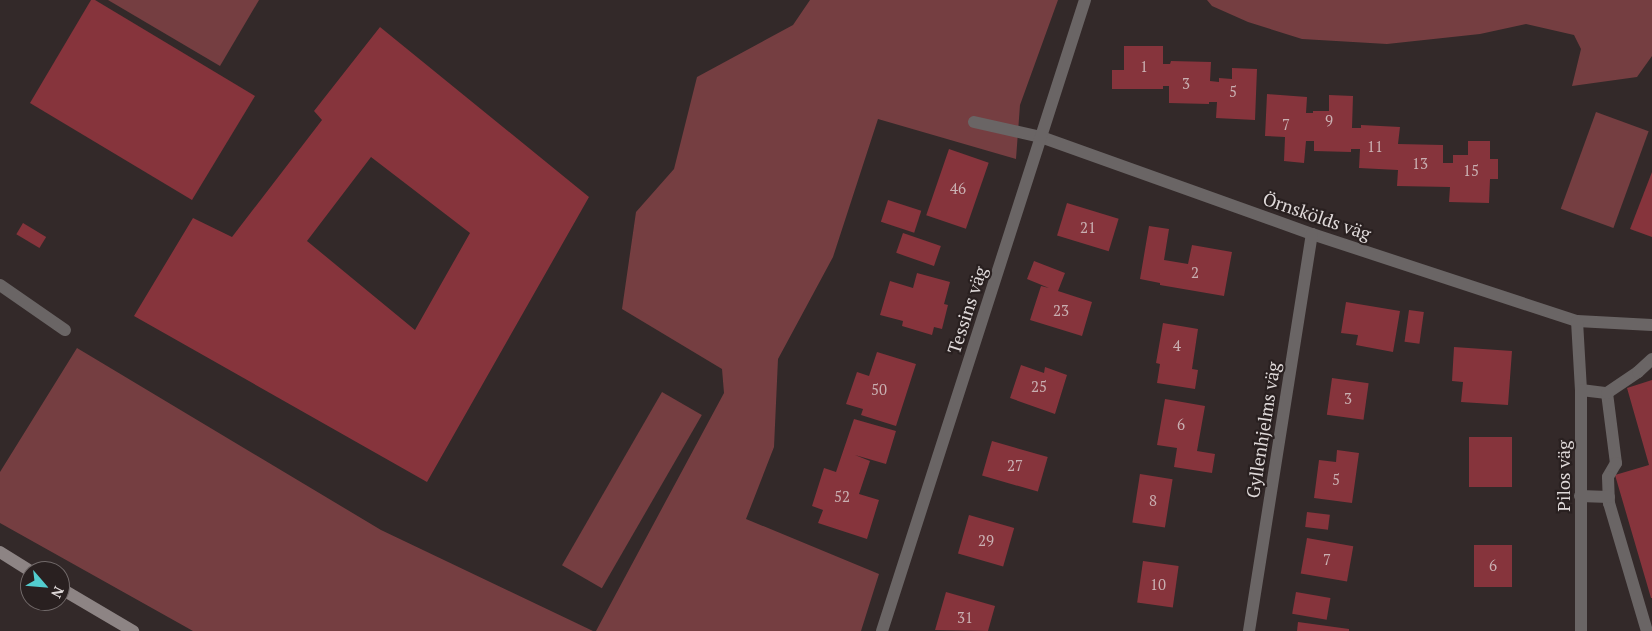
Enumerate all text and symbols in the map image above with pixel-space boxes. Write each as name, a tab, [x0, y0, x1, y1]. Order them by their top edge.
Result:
house number: 1	[1140, 58, 1148, 76]
house number: 3	[1182, 75, 1190, 93]
house number: 5	[1229, 83, 1237, 101]
house number: 9	[1325, 112, 1333, 130]
house number: 7	[1282, 116, 1290, 134]
house number: 11	[1367, 138, 1383, 156]
house number: 13	[1412, 155, 1428, 173]
house number: 15	[1463, 162, 1479, 180]
house number: 46	[950, 180, 966, 198]
street label: Örnskölds väg	[1260, 187, 1374, 245]
house number: 21	[1080, 219, 1096, 237]
street label: Tessins väg	[943, 264, 991, 356]
house number: 2	[1191, 264, 1199, 282]
house number: 23	[1053, 302, 1069, 320]
house number: 4	[1173, 337, 1181, 355]
street label: Gyllenhjelms väg	[1242, 360, 1284, 500]
house number: 25	[1031, 378, 1047, 396]
house number: 50	[871, 381, 887, 399]
house number: 3	[1344, 390, 1352, 408]
house number: 6	[1177, 416, 1185, 434]
street label: Pilos väg	[1552, 440, 1574, 512]
house number: 27	[1007, 457, 1023, 475]
house number: 5	[1332, 471, 1340, 489]
house number: 52	[834, 488, 850, 506]
house number: 8	[1149, 492, 1157, 510]
house number: 29	[978, 532, 994, 550]
house number: 7	[1323, 551, 1331, 569]
house number: 6	[1489, 557, 1497, 575]
north arrow	[20, 561, 70, 611]
house number: 10	[1150, 576, 1166, 594]
text: N	[47, 584, 69, 602]
house number: 31	[957, 609, 973, 627]

